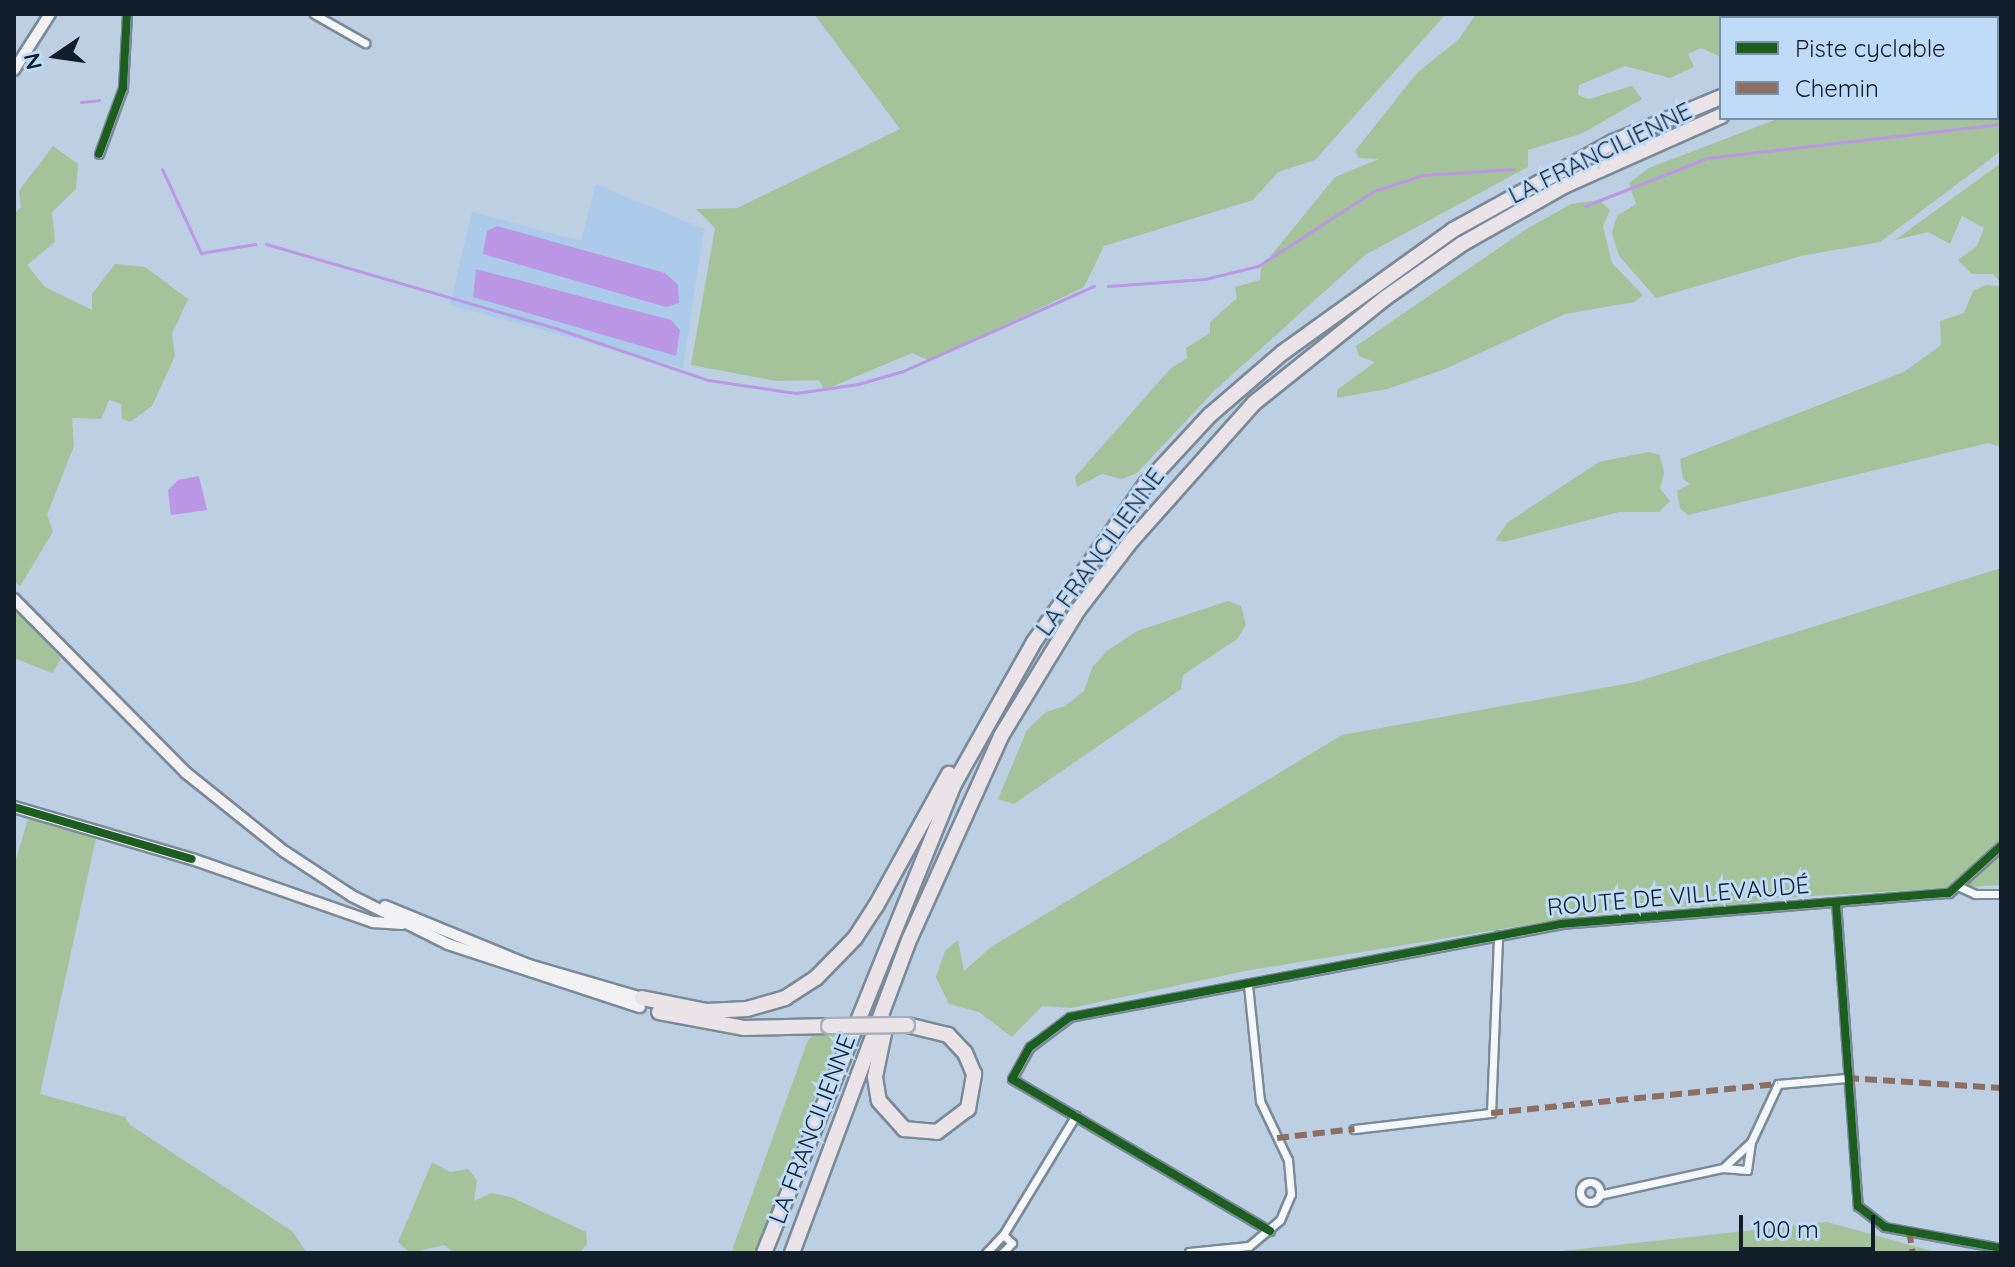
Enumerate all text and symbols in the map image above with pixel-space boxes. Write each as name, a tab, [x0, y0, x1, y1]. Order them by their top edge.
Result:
north arrow	[16, 16, 96, 96]
legend	[1719, 16, 1999, 120]
text: Piste cyclable	[1795, 33, 1946, 63]
text: N	[17, 50, 48, 72]
text: Chemin	[1795, 73, 1879, 103]
street label: LA FRANCILIENNE	[1504, 96, 1696, 210]
street label: LA FRANCILIENNE	[1030, 463, 1170, 641]
street label: ROUTE DE VILLEVAUDÉ	[1546, 870, 1810, 922]
street label: LA FRANCILIENNE	[763, 1030, 861, 1228]
scale bar	[1743, 1199, 1879, 1249]
text: 100 m	[1753, 1214, 1819, 1244]

